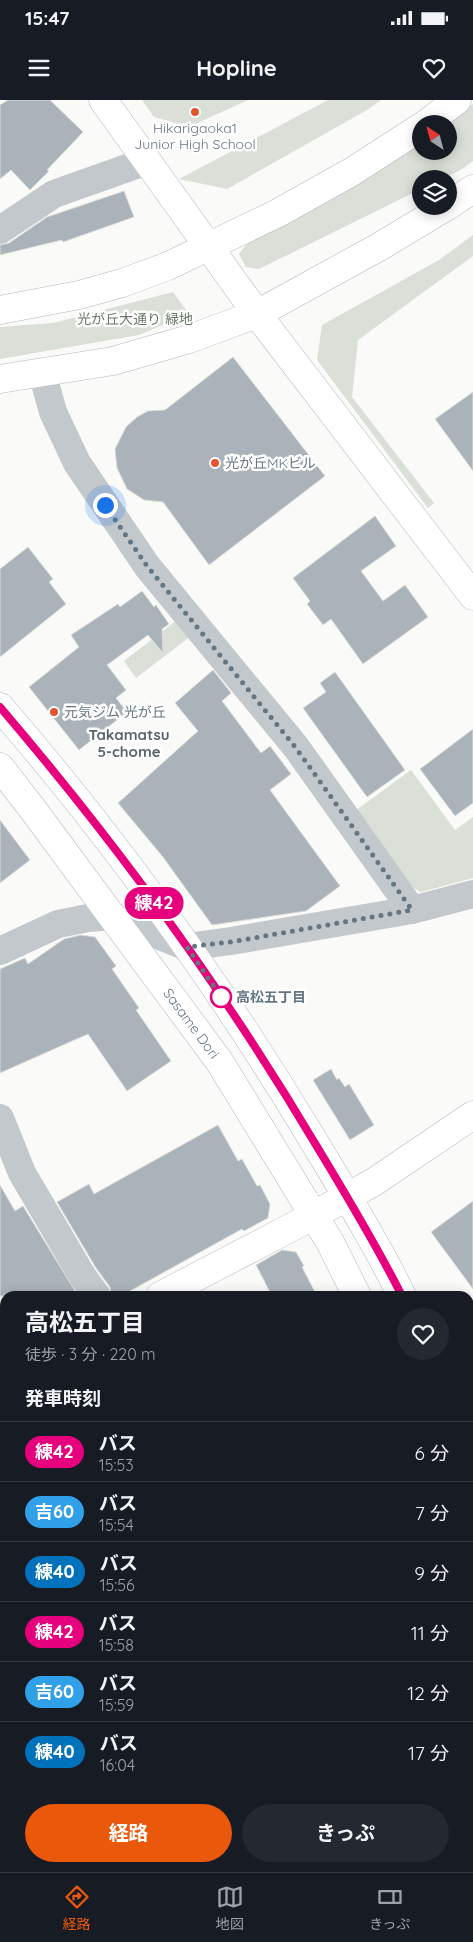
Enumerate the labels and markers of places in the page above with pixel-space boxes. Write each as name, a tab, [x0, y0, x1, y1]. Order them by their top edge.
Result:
marker: Hikarigaoka1 Junior High School	[189, 106, 201, 118]
place label: Hikarigaoka1 Junior High School	[134, 119, 256, 153]
place label: 光が丘MKビル	[225, 454, 316, 472]
marker: 光が丘MKビル	[209, 457, 221, 469]
place label: 元気ジム 光が丘	[64, 703, 166, 721]
marker: 元気ジム 光が丘	[48, 706, 60, 718]
marker: 高松五丁目	[210, 986, 232, 1008]
place label: 高松五丁目	[236, 988, 306, 1006]

